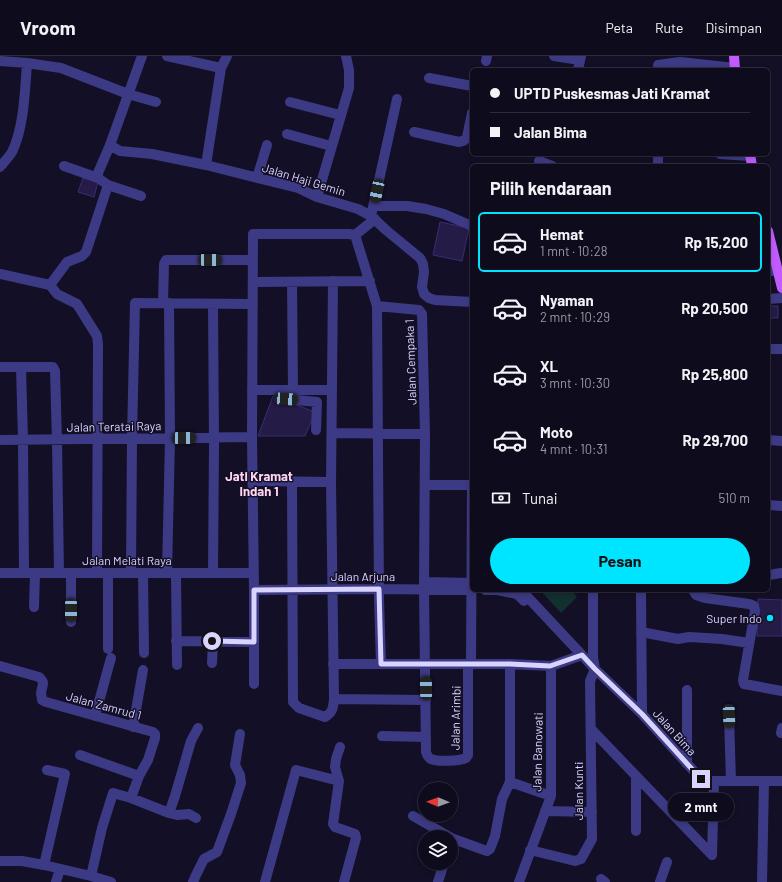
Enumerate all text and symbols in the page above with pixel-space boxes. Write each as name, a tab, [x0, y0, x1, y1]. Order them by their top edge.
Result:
text: Vroom	[20, 16, 76, 39]
text: Peta	[605, 19, 633, 36]
text: Rute	[655, 19, 683, 36]
text: Disimpan	[705, 19, 762, 36]
text: UPTD Puskesmas Jati Kramat	[514, 84, 710, 102]
text: Jalan Bima	[514, 123, 587, 141]
street label: Jalan Haji Gemin	[261, 160, 347, 198]
text: Pilih kendaraan	[490, 177, 611, 199]
car	[369, 178, 385, 204]
icon: car	[492, 224, 528, 260]
text: Hemat	[540, 225, 584, 243]
text: Rp 15,200	[684, 233, 748, 251]
text: 1 mnt · 10:28	[540, 243, 608, 259]
car	[198, 254, 222, 266]
icon: car	[492, 290, 528, 326]
text: Nyaman	[540, 291, 594, 309]
text: Rp 20,500	[681, 299, 748, 317]
text: 2 mnt · 10:29	[540, 309, 610, 325]
street label: Jalan Cempaka 1	[402, 319, 418, 405]
icon: car	[492, 356, 528, 392]
text: XL	[540, 357, 558, 375]
text: Rp 25,800	[682, 365, 748, 383]
text: 3 mnt · 10:30	[540, 375, 610, 391]
car	[274, 392, 298, 406]
street label: Jalan Teratai Raya	[67, 418, 161, 434]
icon: car	[492, 422, 528, 458]
text: Moto	[540, 423, 573, 441]
text: Rp 29,700	[682, 431, 748, 449]
car	[172, 432, 196, 444]
text: 4 mnt · 10:31	[540, 441, 608, 457]
district label: Jati Kramat Indah 1	[225, 468, 293, 499]
icon: cash	[490, 487, 512, 509]
text: Tunai	[522, 489, 558, 507]
text: 510 m	[718, 490, 750, 506]
button: Pesan	[490, 538, 750, 584]
street label: Jalan Melati Raya	[82, 553, 172, 567]
street label: Jalan Arjuna	[331, 569, 395, 583]
car	[65, 598, 77, 622]
place label: Super Indo	[706, 611, 762, 625]
marker: Super Indo	[765, 613, 775, 623]
route start	[203, 632, 221, 650]
car	[420, 676, 432, 700]
street label: Jalan Arimbi	[447, 685, 463, 751]
street label: Jalan Zamrud 1	[65, 688, 143, 722]
car	[723, 704, 735, 728]
street label: Jalan Bima	[651, 706, 699, 758]
street label: Jalan Banowati	[529, 712, 545, 792]
street label: Jalan Kunti	[571, 762, 585, 820]
route end	[692, 770, 710, 788]
north arrow	[418, 782, 458, 822]
map controls	[418, 782, 458, 870]
callout: 2 mnt	[668, 793, 734, 821]
text: 2 mnt	[685, 799, 717, 815]
button: layers	[418, 830, 458, 870]

